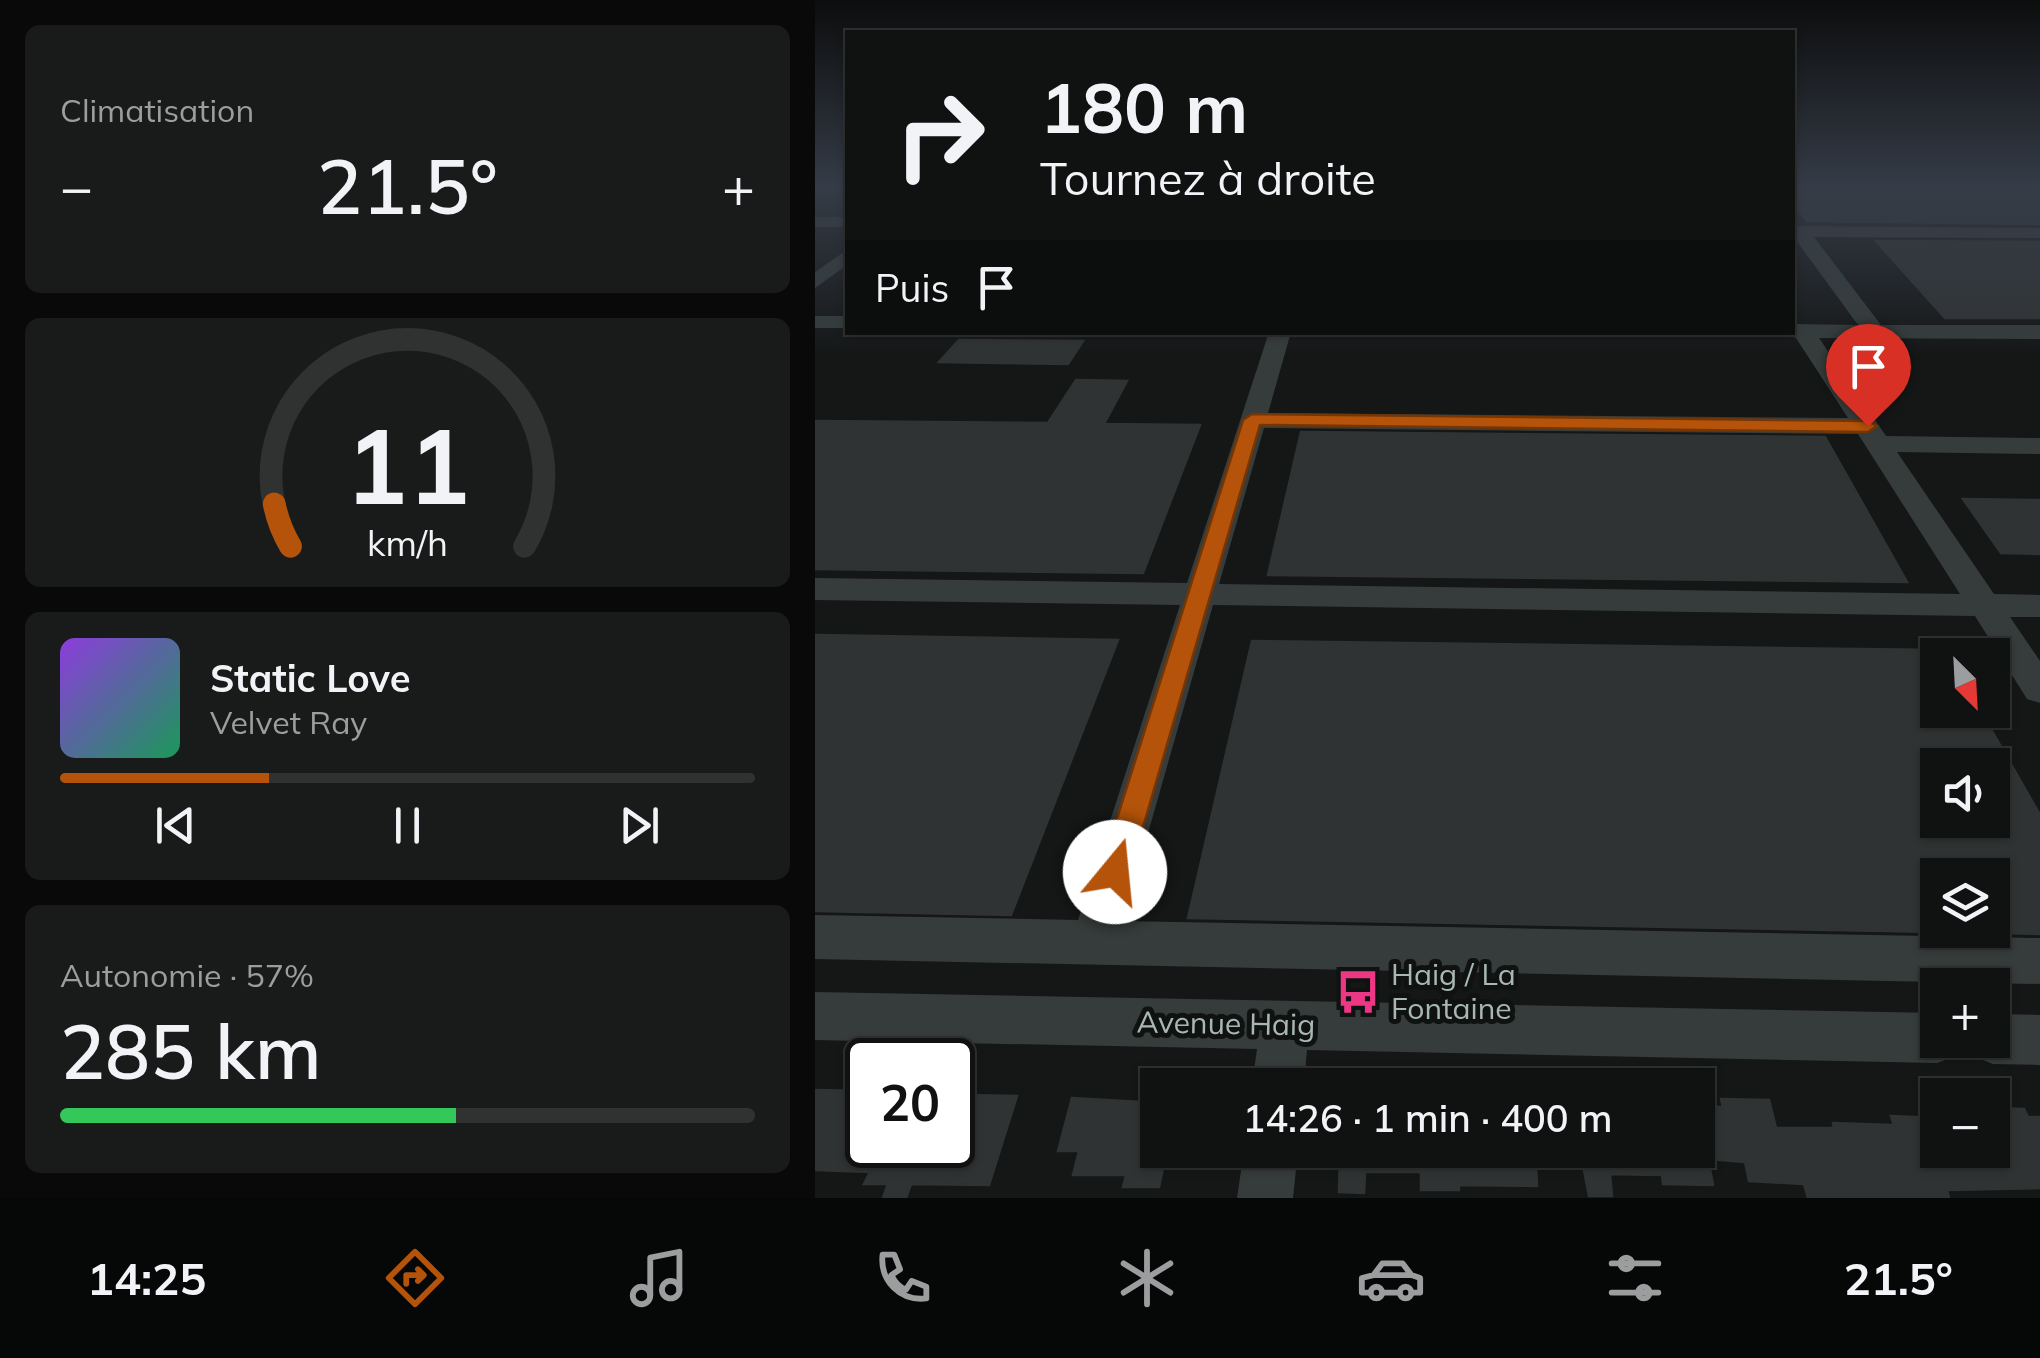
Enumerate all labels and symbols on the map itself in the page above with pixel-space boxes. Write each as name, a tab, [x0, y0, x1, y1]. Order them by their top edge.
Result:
pin	[1826, 324, 1911, 427]
north arrow	[1920, 638, 2010, 728]
position arrow	[1063, 820, 1167, 924]
place label: Haig / La Fontaine	[1391, 955, 1516, 1027]
bus stop icon: Haig / La Fontaine	[1334, 968, 1382, 1016]
street label: Avenue Haig	[1136, 1002, 1316, 1044]
speed limit sign: 20	[845, 1038, 975, 1168]

